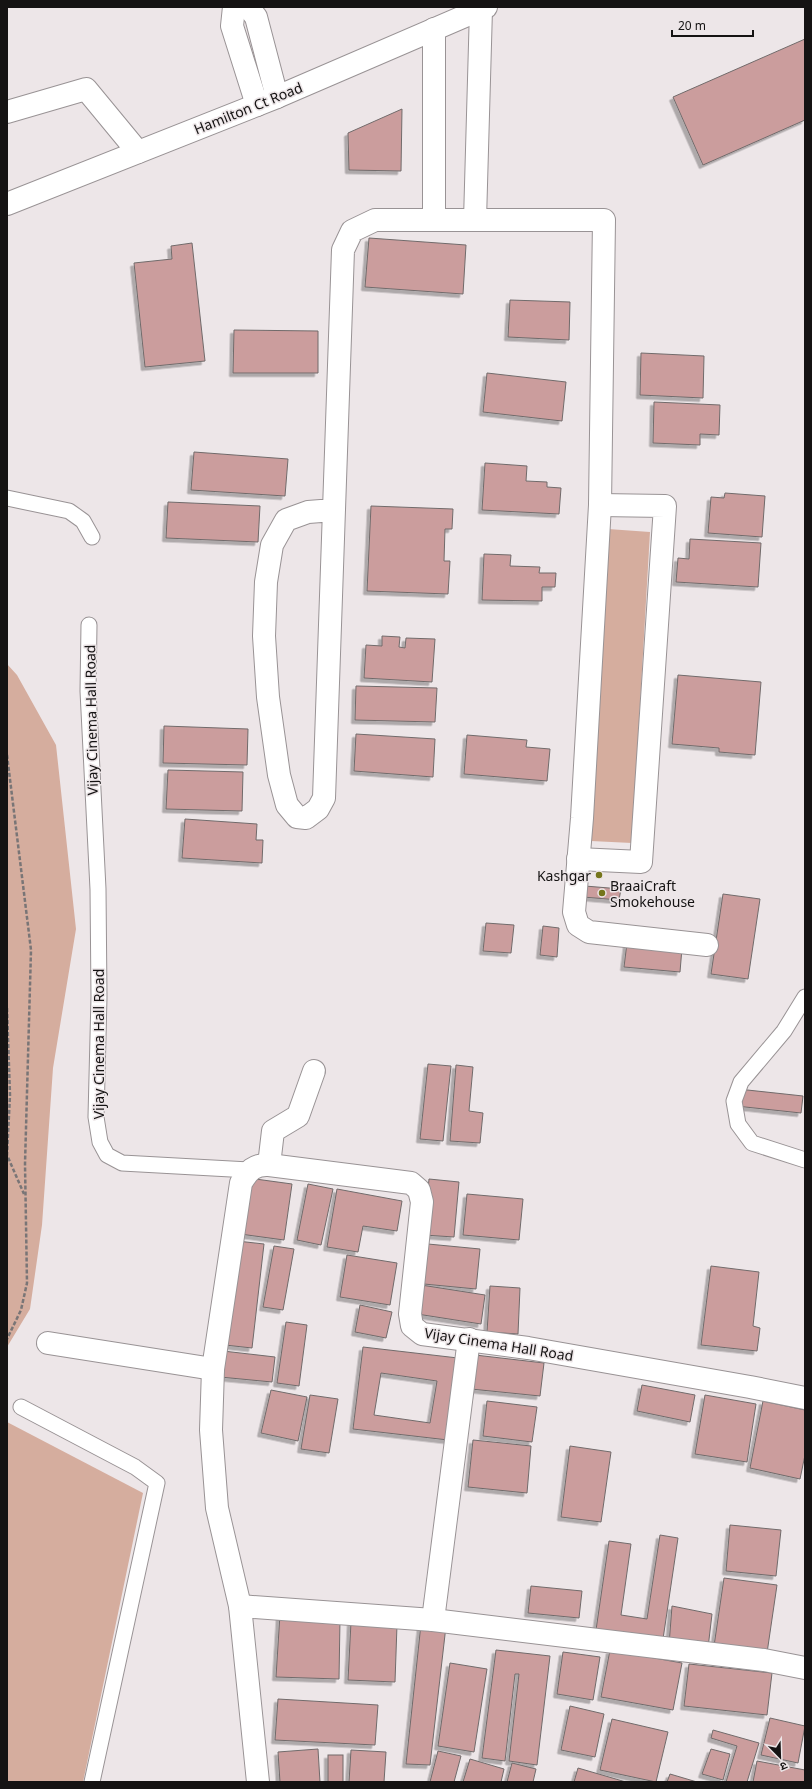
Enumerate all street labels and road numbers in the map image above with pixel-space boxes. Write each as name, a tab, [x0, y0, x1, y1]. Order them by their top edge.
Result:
street label: Hamilton Ct Road	[191, 78, 305, 138]
street label: Vijay Cinema Hall Road	[80, 645, 102, 795]
street label: Vijay Cinema Hall Road	[89, 969, 108, 1119]
street label: Vijay Cinema Hall Road	[423, 1323, 575, 1365]

